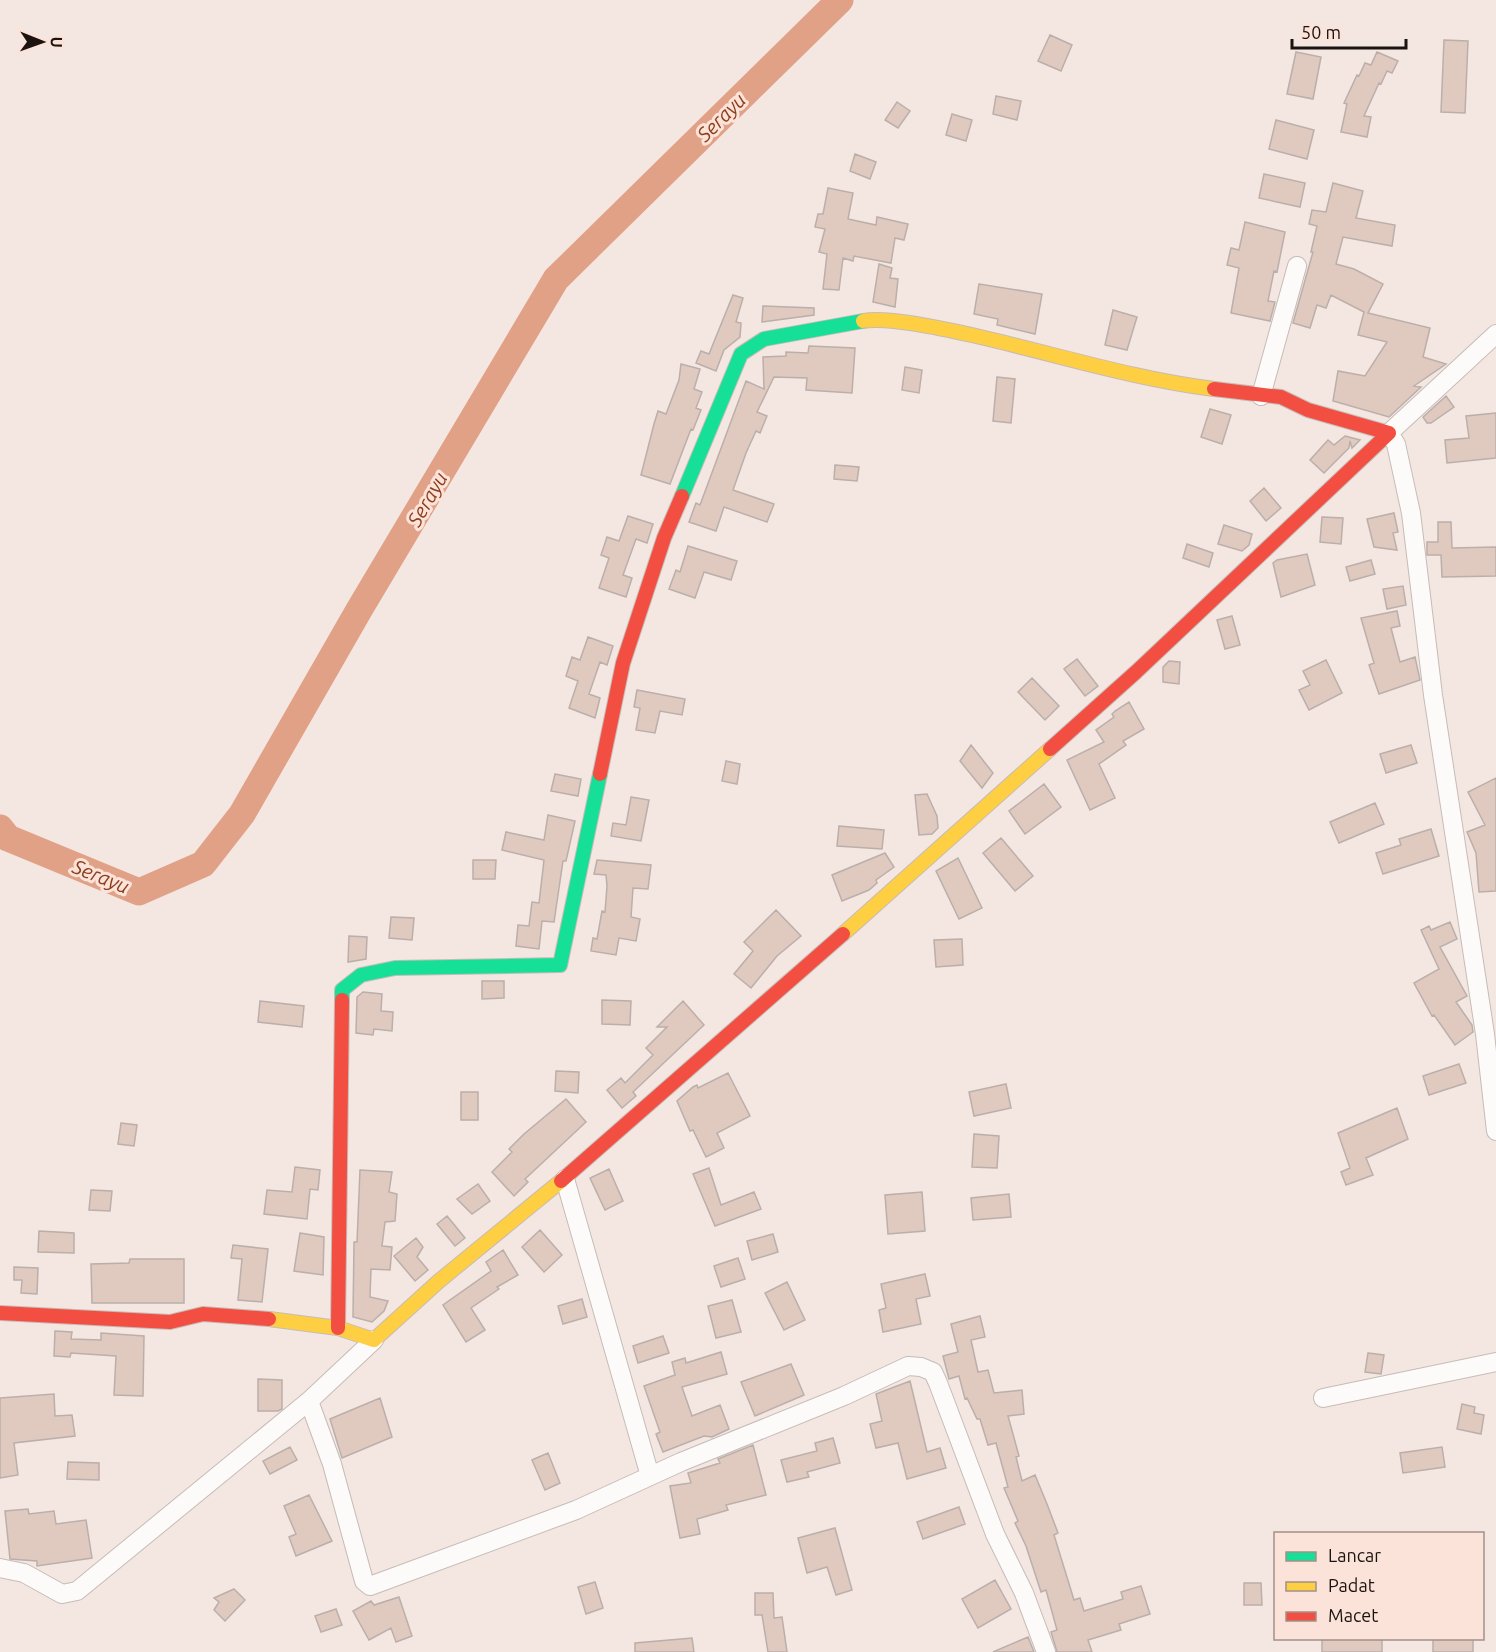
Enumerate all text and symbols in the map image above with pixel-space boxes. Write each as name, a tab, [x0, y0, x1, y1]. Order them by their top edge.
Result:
north arrow	[12, 12, 72, 72]
scale bar	[1292, 12, 1406, 50]
text: 50 m	[1301, 22, 1341, 42]
text: U	[48, 36, 66, 48]
water label: Serayu	[691, 88, 750, 147]
water label: Serayu	[402, 468, 452, 531]
water label: Serayu	[69, 854, 133, 898]
legend	[1274, 1532, 1484, 1640]
text: Lancar	[1328, 1545, 1381, 1565]
text: Padat	[1328, 1575, 1375, 1595]
text: Macet	[1328, 1605, 1378, 1625]

